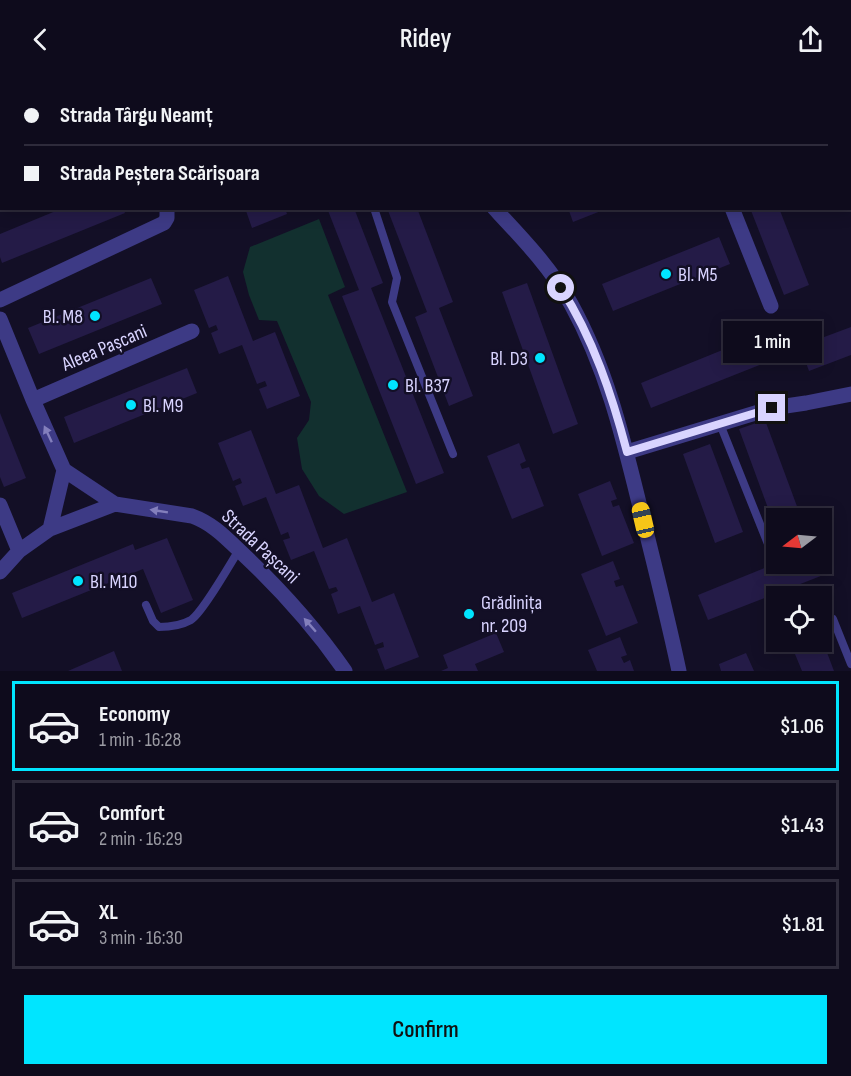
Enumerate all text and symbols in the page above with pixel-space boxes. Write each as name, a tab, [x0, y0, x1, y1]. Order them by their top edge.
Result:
icon: back	[24, 23, 57, 56]
text: Ridey	[400, 23, 451, 55]
icon: share	[794, 23, 827, 56]
text: Strada Târgu Neamț	[60, 102, 213, 129]
text: Strada Peștera Scărișoara	[60, 160, 260, 187]
place label: Bl. M5	[678, 263, 717, 287]
marker: Bl. M5	[659, 267, 673, 281]
route start	[547, 274, 574, 301]
place label: Bl. M8	[43, 305, 83, 329]
marker: Bl. M8	[88, 309, 102, 323]
street label: Aleea Pașcani	[57, 319, 151, 377]
callout: 1 min	[722, 321, 822, 363]
text: 1 min	[754, 330, 791, 354]
place label: Bl. D3	[490, 347, 528, 371]
marker: Bl. D3	[533, 351, 547, 365]
place label: Bl. B37	[405, 374, 450, 398]
marker: Bl. B37	[386, 378, 400, 392]
place label: Bl. M9	[143, 394, 183, 418]
route end	[758, 394, 785, 421]
marker: Bl. M9	[124, 398, 138, 412]
one-way arrow	[43, 425, 52, 442]
car	[630, 500, 656, 540]
street label: Strada Pașcani	[216, 505, 304, 589]
one-way arrow	[149, 506, 168, 515]
north arrow	[766, 508, 832, 574]
map controls	[766, 508, 832, 652]
place label: Bl. M10	[90, 570, 137, 594]
marker: Bl. M10	[71, 574, 85, 588]
button: locate	[766, 586, 832, 652]
place label: Grădinița nr. 209	[481, 591, 542, 638]
marker: Grădinița nr. 209	[462, 607, 476, 621]
one-way arrow	[304, 618, 317, 633]
icon: car	[27, 699, 81, 753]
text: Economy	[99, 701, 170, 728]
text: $1.06	[780, 713, 824, 740]
text: 1 min · 16:28	[99, 728, 181, 752]
icon: car	[27, 798, 81, 852]
text: Comfort	[99, 800, 165, 827]
text: $1.43	[780, 812, 824, 839]
text: 2 min · 16:29	[99, 827, 183, 851]
icon: car	[27, 897, 81, 951]
text: XL	[99, 899, 118, 926]
text: $1.81	[781, 911, 824, 938]
text: 3 min · 16:30	[99, 926, 183, 950]
button: Confirm	[24, 995, 827, 1064]

